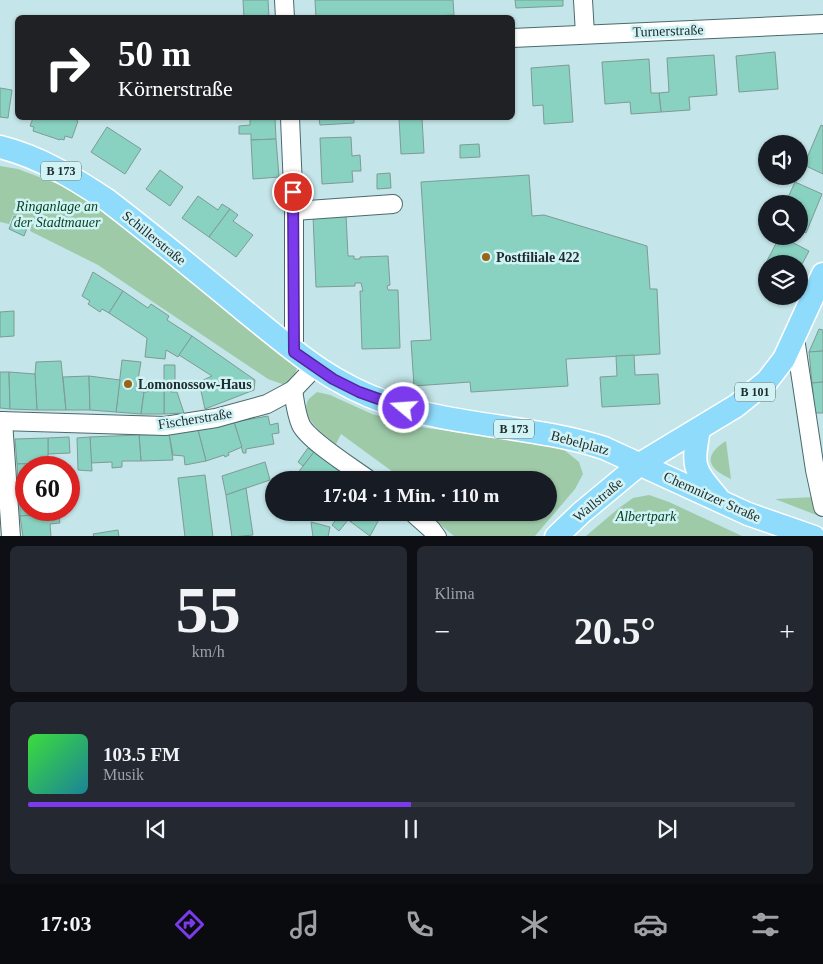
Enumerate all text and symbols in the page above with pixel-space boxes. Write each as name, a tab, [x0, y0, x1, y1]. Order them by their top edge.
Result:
street label: Turnerstraße	[632, 22, 704, 40]
icon: right	[35, 35, 100, 100]
text: 50 m	[118, 35, 191, 74]
text: Körnerstraße	[118, 76, 233, 101]
map controls	[758, 135, 808, 305]
button: sound	[758, 135, 808, 185]
road number: B 173	[41, 162, 81, 180]
pin	[272, 171, 314, 213]
icon: arrive	[279, 178, 307, 206]
button: search	[758, 195, 808, 245]
park label: Ringanlage an der Stadtmauer	[14, 199, 101, 230]
street label: Schillerstraße	[119, 208, 189, 268]
place label: Postfiliale 422	[496, 250, 580, 265]
marker: Postfiliale 422	[480, 251, 492, 263]
button: layers	[758, 255, 808, 305]
place label: Lomonossow-Haus	[138, 377, 252, 392]
marker: Lomonossow-Haus	[122, 378, 134, 390]
position arrow	[377, 381, 429, 433]
road number: B 101	[735, 382, 775, 402]
street label: Fischerstraße	[157, 406, 233, 432]
road number: B 173	[494, 419, 534, 438]
street label: Bebelplatz	[549, 428, 611, 458]
speed limit sign: 60	[15, 456, 80, 521]
street label: Chemnitzer Straße	[661, 469, 763, 525]
street label: Wallstraße	[570, 475, 626, 525]
text: 17:04 · 1 Min. · 110 m	[323, 485, 499, 506]
park label: Albertpark	[615, 509, 677, 524]
text: 55	[176, 574, 241, 646]
text: Klima	[435, 585, 475, 602]
text: 20.5°	[574, 610, 656, 652]
text: −	[435, 616, 450, 647]
text: +	[779, 616, 795, 647]
text: km/h	[192, 643, 225, 660]
text: 103.5 FM	[103, 744, 180, 765]
text: Musik	[103, 766, 144, 783]
icon: previous	[142, 815, 170, 843]
icon: pause	[397, 815, 425, 843]
icon: next	[653, 815, 681, 843]
icon: directions	[172, 907, 207, 942]
icon: music	[287, 907, 322, 942]
icon: phone	[402, 907, 437, 942]
icon: climate	[517, 907, 552, 942]
icon: car	[633, 907, 668, 942]
icon: filters	[748, 907, 783, 942]
text: 17:03	[40, 911, 91, 936]

